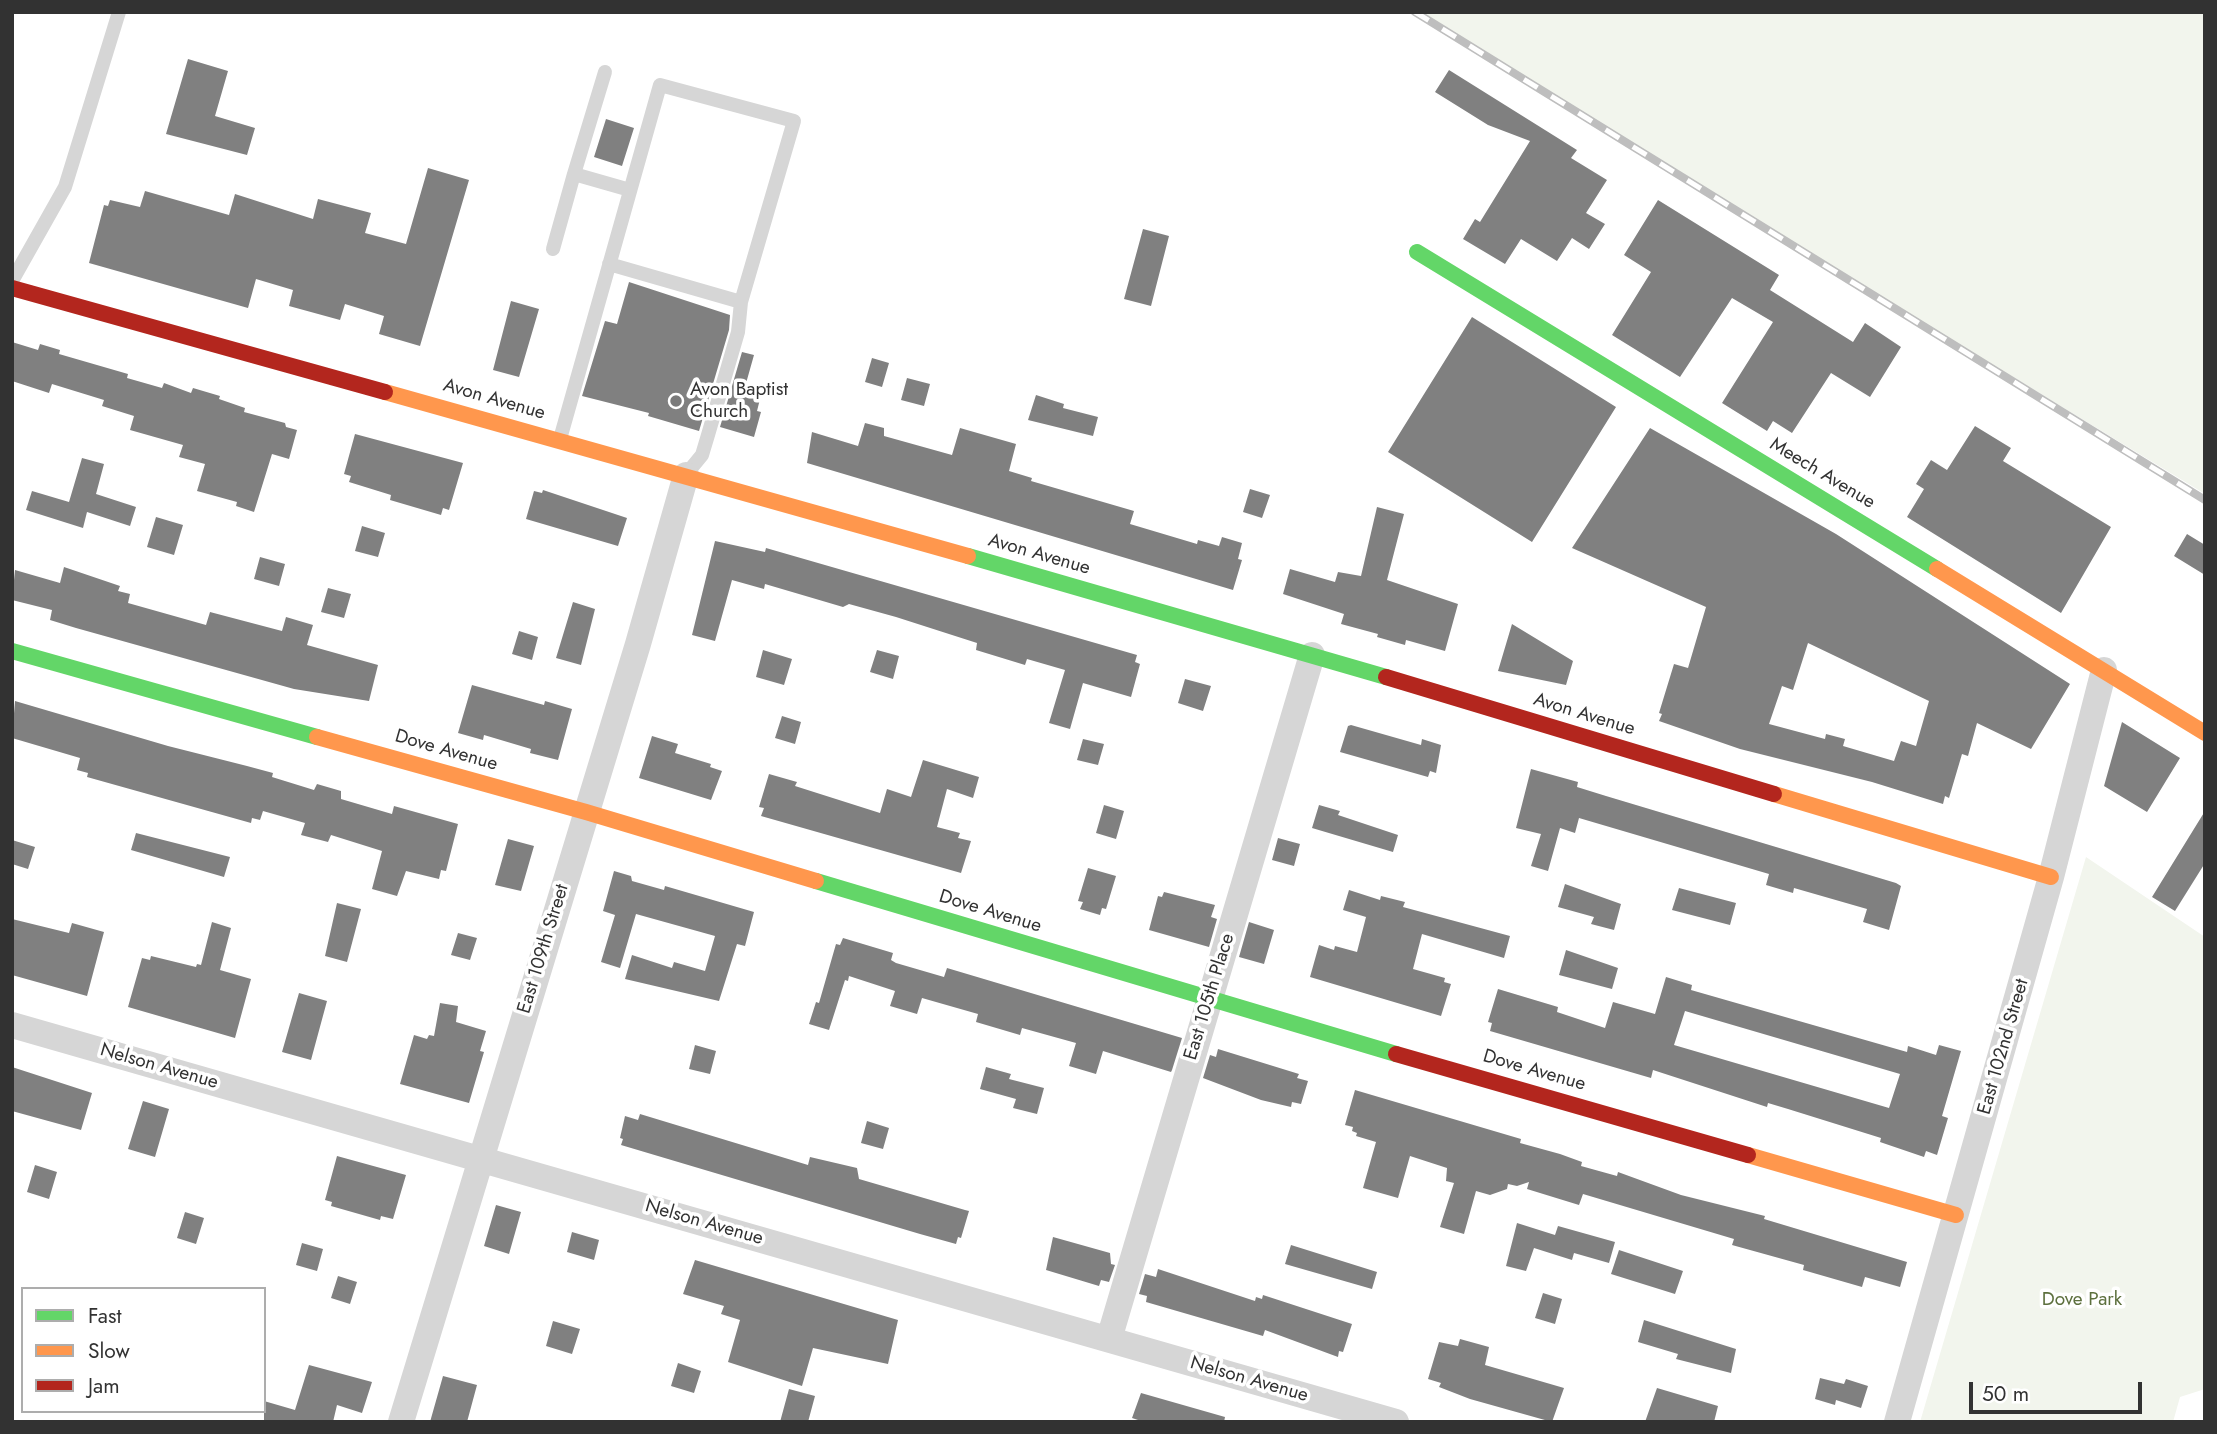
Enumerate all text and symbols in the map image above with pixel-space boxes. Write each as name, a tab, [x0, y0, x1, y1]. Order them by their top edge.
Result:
street label: Avon Avenue	[440, 375, 548, 425]
place label: Avon Baptist Church	[690, 379, 788, 423]
marker: Avon Baptist Church	[668, 393, 684, 409]
street label: Meech Avenue	[1765, 434, 1879, 514]
street label: Avon Avenue	[985, 530, 1093, 580]
street label: Avon Avenue	[1531, 689, 1637, 741]
street label: Dove Avenue	[392, 725, 500, 777]
street label: East 109th Street	[514, 882, 574, 1016]
street label: Dove Avenue	[936, 886, 1044, 938]
street label: East 105th Place	[1180, 931, 1240, 1063]
street label: East 102nd Street	[1974, 977, 2034, 1117]
street label: Nelson Avenue	[97, 1039, 221, 1095]
street label: Dove Avenue	[1480, 1045, 1588, 1097]
street label: Nelson Avenue	[642, 1195, 766, 1251]
legend	[21, 1287, 266, 1413]
park label: Dove Park	[2042, 1289, 2122, 1311]
text: Fast	[88, 1301, 121, 1331]
text: Slow	[88, 1336, 130, 1366]
street label: Nelson Avenue	[1187, 1352, 1311, 1408]
scale bar	[1972, 1368, 2145, 1412]
text: Jam	[88, 1371, 120, 1401]
text: 50 m	[1982, 1379, 2029, 1409]

